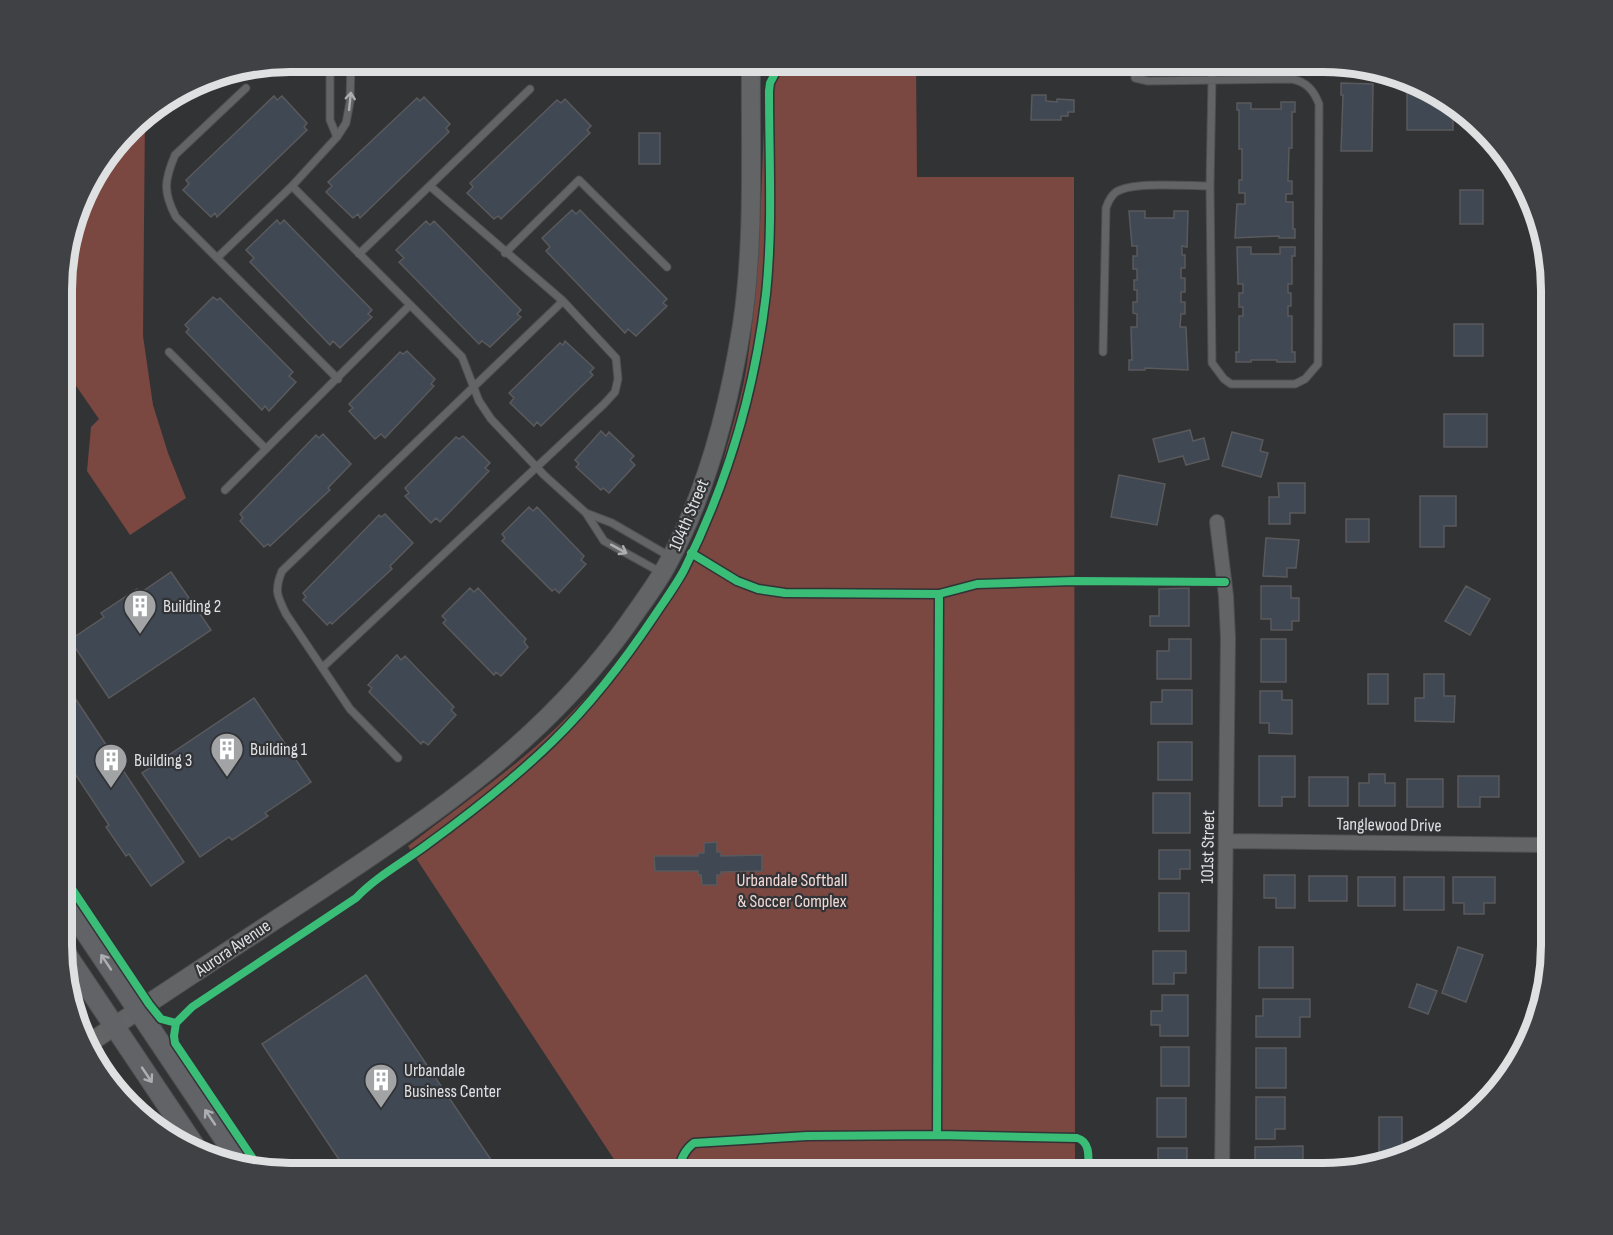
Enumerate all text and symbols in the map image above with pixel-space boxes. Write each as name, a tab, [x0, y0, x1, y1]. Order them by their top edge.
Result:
one-way arrow	[344, 91, 355, 111]
street label: 104th Street	[665, 476, 714, 554]
one-way arrow	[609, 544, 627, 555]
building icon: Building 2	[122, 588, 158, 635]
place label: Building 2	[163, 596, 221, 617]
building icon: Building 1	[209, 731, 245, 778]
place label: Building 1	[250, 739, 308, 760]
building icon: Building 3	[93, 742, 129, 789]
place label: Building 3	[134, 750, 192, 771]
street label: 101st Street	[1197, 810, 1219, 884]
street label: Tanglewood Drive	[1336, 814, 1442, 836]
park label: Urbandale Softball & Soccer Complex	[737, 870, 847, 912]
street label: Aurora Avenue	[191, 915, 275, 981]
one-way arrow	[100, 955, 112, 971]
place label: Urbandale Business Center	[404, 1060, 501, 1102]
building icon: Urbandale Business Center	[363, 1062, 399, 1109]
one-way arrow	[142, 1066, 154, 1083]
one-way arrow	[204, 1109, 216, 1125]

